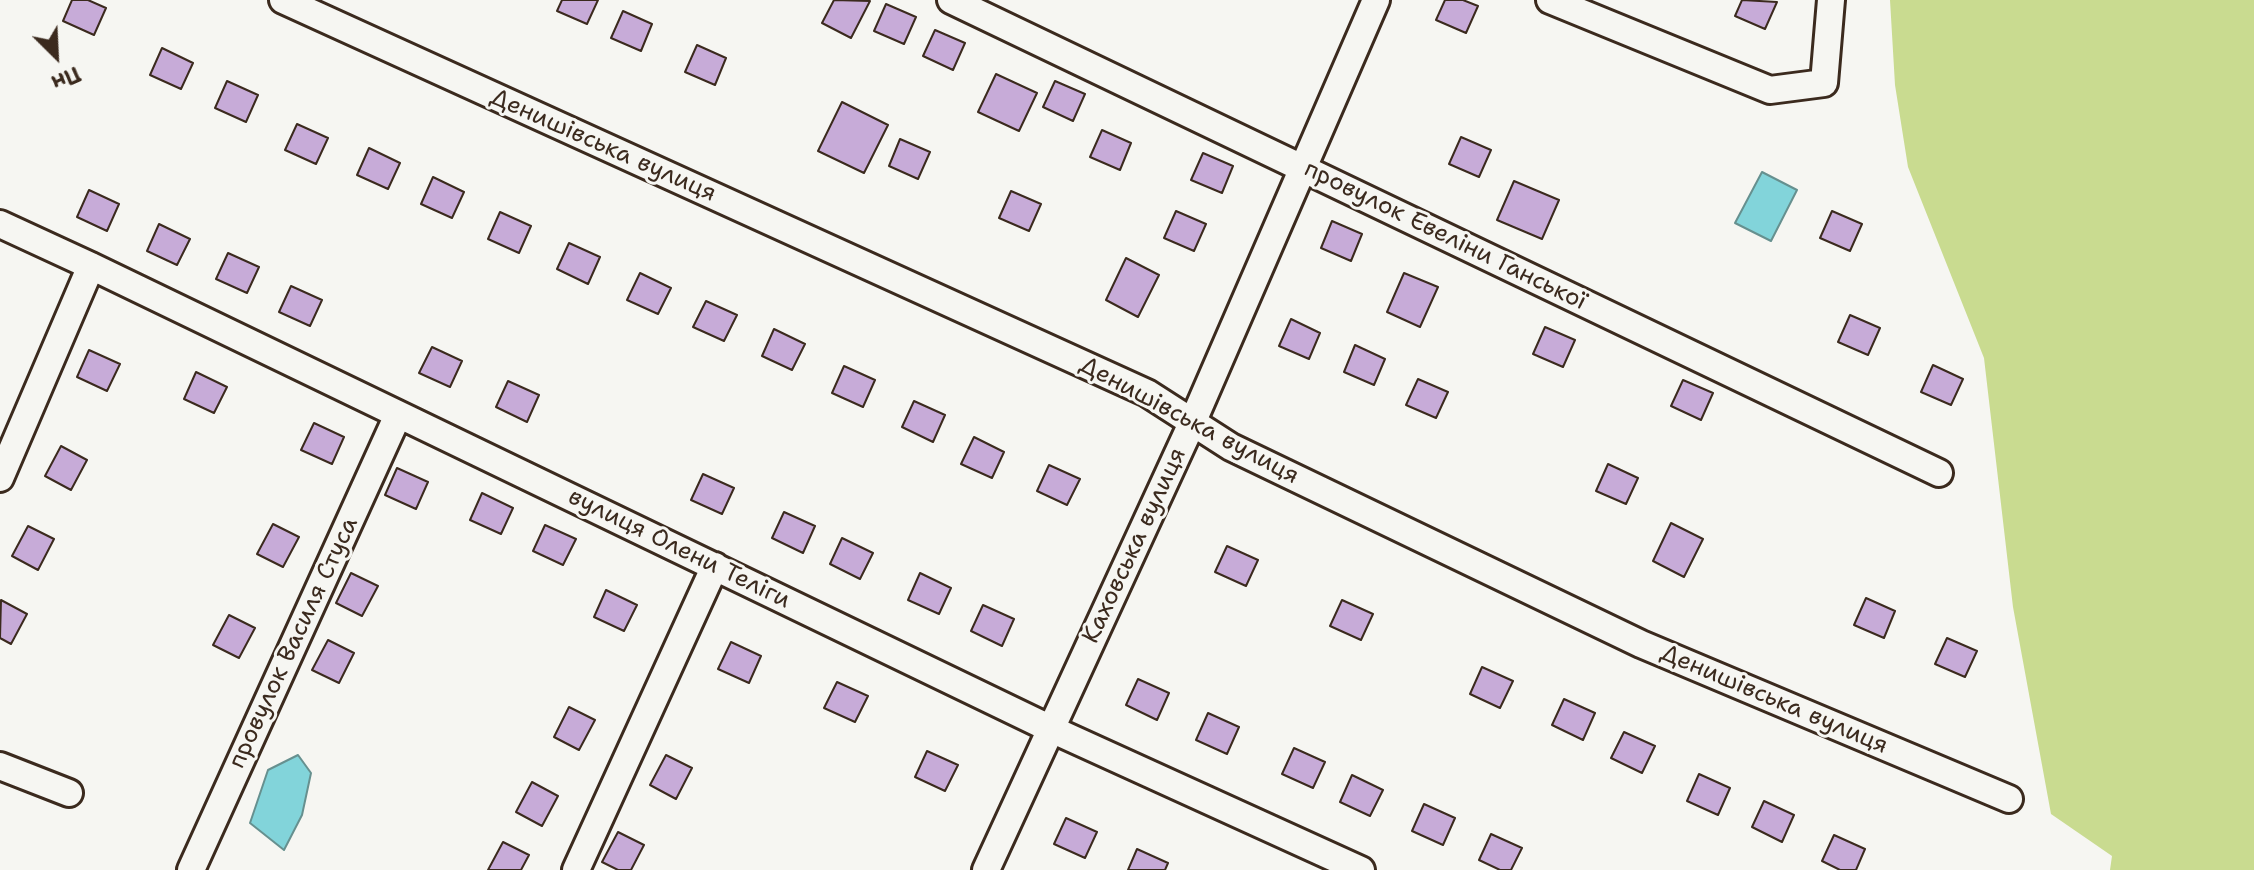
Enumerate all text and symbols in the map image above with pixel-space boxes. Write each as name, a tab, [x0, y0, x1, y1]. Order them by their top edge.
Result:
north arrow	[16, 16, 96, 96]
text: Пн	[47, 59, 85, 98]
street label: Денишівська вулиця	[486, 83, 720, 209]
street label: провулок Евеліни Ганської	[1299, 155, 1591, 317]
street label: Денишівська вулиця	[1075, 351, 1303, 491]
street label: Каховська вулиця	[1077, 444, 1193, 648]
street label: вулиця Олени Теліги	[563, 483, 795, 615]
street label: провулок Василя Стуса	[223, 513, 365, 773]
street label: Денишівська вулиця	[1656, 639, 1892, 761]

